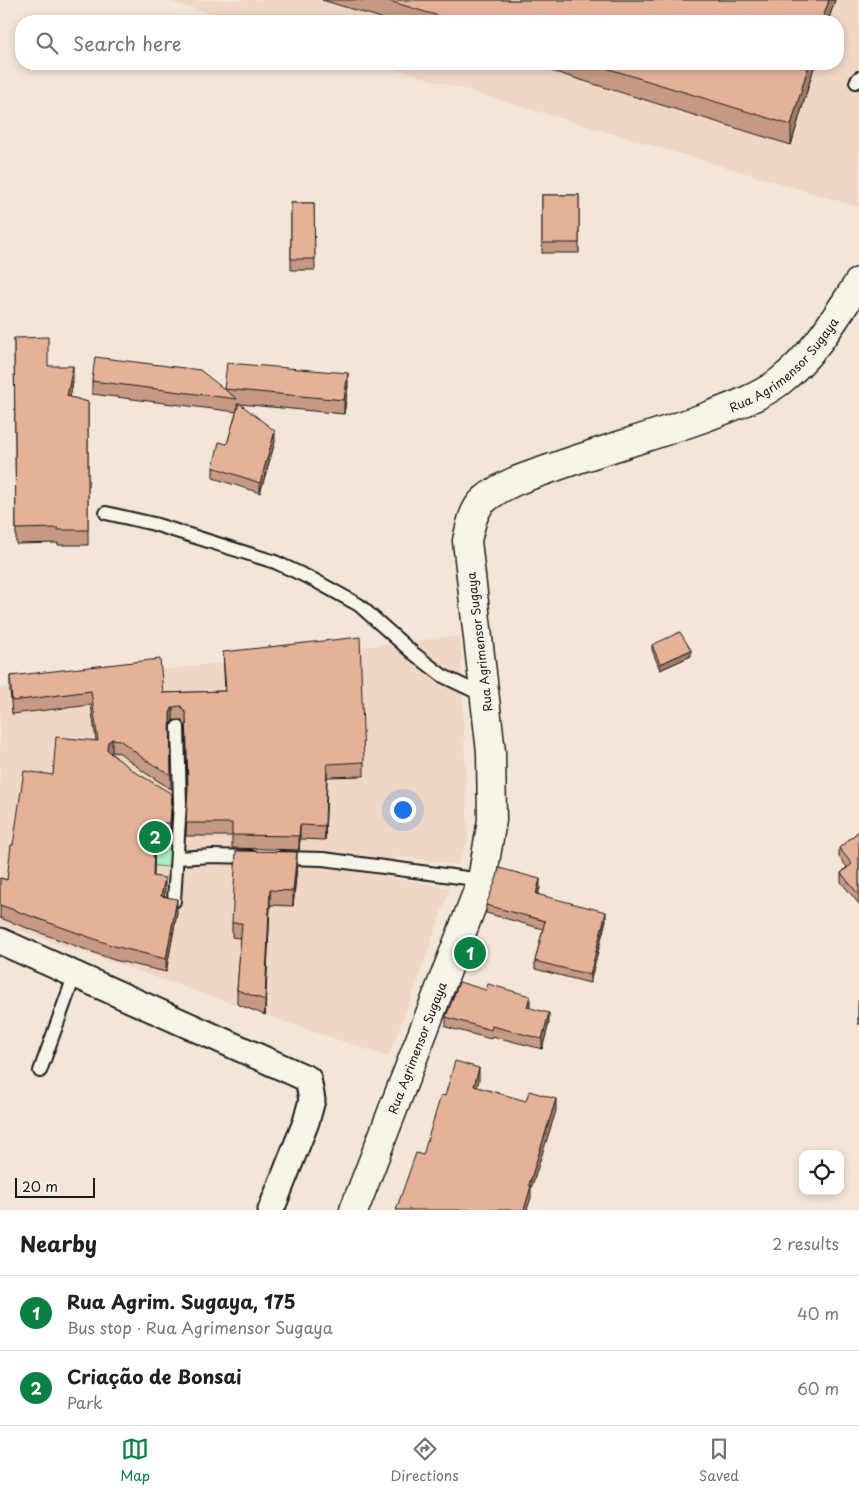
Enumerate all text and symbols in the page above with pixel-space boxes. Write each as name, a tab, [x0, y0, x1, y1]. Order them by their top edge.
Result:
search box	[15, 15, 844, 70]
icon: search	[33, 29, 61, 57]
text: Search here	[73, 29, 182, 57]
street label: Rua Agrimensor Sugaya	[726, 313, 843, 416]
street label: Rua Agrimensor Sugaya	[461, 571, 496, 713]
your location	[390, 797, 416, 823]
pin: 2	[139, 818, 171, 856]
pin: 1	[454, 934, 486, 972]
street label: Rua Agrimensor Sugaya	[383, 979, 451, 1116]
map controls	[799, 1150, 844, 1195]
button: locate	[799, 1150, 844, 1195]
scale bar	[15, 1175, 95, 1198]
text: 20 m	[22, 1176, 58, 1197]
text: Nearby	[20, 1227, 97, 1259]
text: 2 results	[772, 1231, 839, 1255]
text: Rua Agrim. Sugaya, 175	[67, 1287, 296, 1315]
text: 1	[32, 1301, 40, 1325]
text: 40 m	[797, 1301, 839, 1325]
text: Bus stop · Rua Agrimensor Sugaya	[67, 1315, 333, 1339]
text: Criação de Bonsai	[67, 1362, 242, 1390]
text: 2	[30, 1376, 42, 1400]
text: 60 m	[797, 1376, 839, 1400]
text: Park	[67, 1390, 103, 1414]
tab: Map	[120, 1435, 150, 1486]
tab: Directions	[391, 1435, 459, 1486]
tab: Saved	[699, 1435, 739, 1486]

